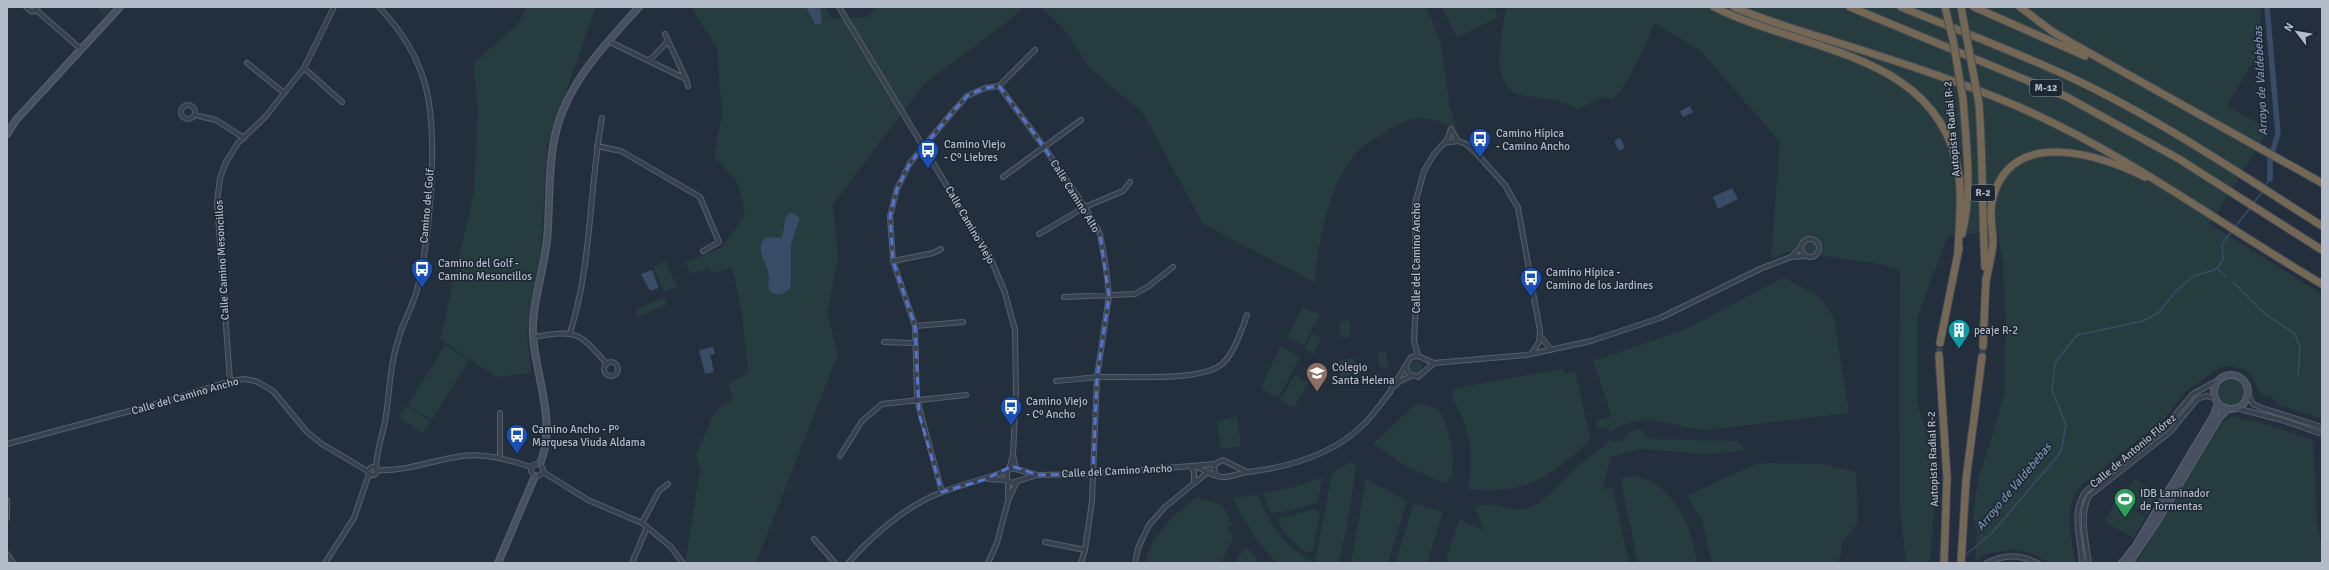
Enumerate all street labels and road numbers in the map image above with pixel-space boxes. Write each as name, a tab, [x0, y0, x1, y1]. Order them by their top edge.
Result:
road number: M-12	[2030, 80, 2062, 96]
street label: Autopista Radial R-2	[1941, 81, 1963, 177]
street label: Calle Camino Alto	[1047, 157, 1103, 235]
street label: Camino del Golf	[417, 167, 437, 244]
street label: Calle Camino Viejo	[942, 184, 998, 267]
road number: R-2	[1971, 185, 1995, 201]
street label: Calle Camino Mesoncillos	[212, 199, 232, 320]
street label: Calle del Camino Ancho	[1410, 202, 1423, 313]
street label: Calle del Camino Ancho	[130, 374, 240, 418]
street label: Autopista Radial R-2	[1925, 411, 1941, 507]
street label: Calle de Antonio Flórez	[2087, 411, 2179, 491]
street label: Calle del Camino Ancho	[1061, 462, 1173, 480]

